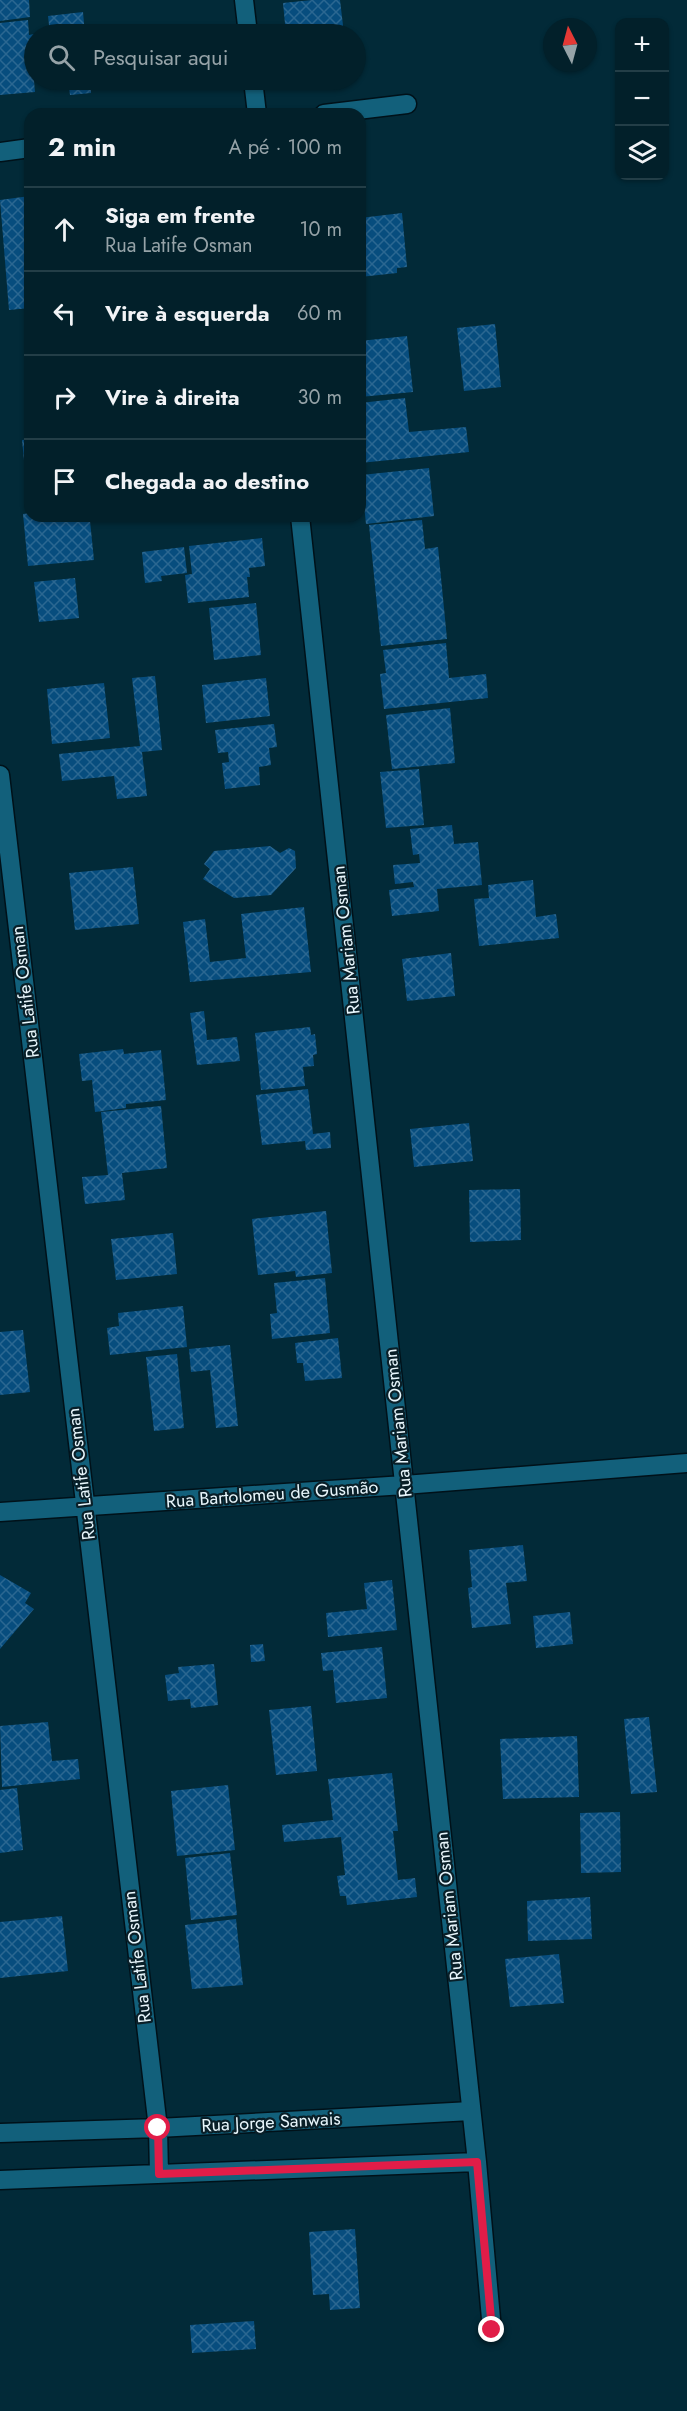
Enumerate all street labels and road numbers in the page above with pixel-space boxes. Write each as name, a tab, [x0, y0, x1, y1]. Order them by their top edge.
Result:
street label: Rua Mariam Osman	[325, 864, 367, 1016]
street label: Rua Latife Osman	[4, 925, 46, 1059]
street label: Rua Mariam Osman	[377, 1347, 419, 1499]
street label: Rua Latife Osman	[60, 1407, 102, 1541]
street label: Rua Bartolomeu de Gusmão	[165, 1474, 379, 1514]
street label: Rua Mariam Osman	[428, 1830, 470, 1982]
street label: Rua Latife Osman	[116, 1890, 158, 2024]
street label: Rua Jorge Sanwais	[201, 2105, 341, 2139]

